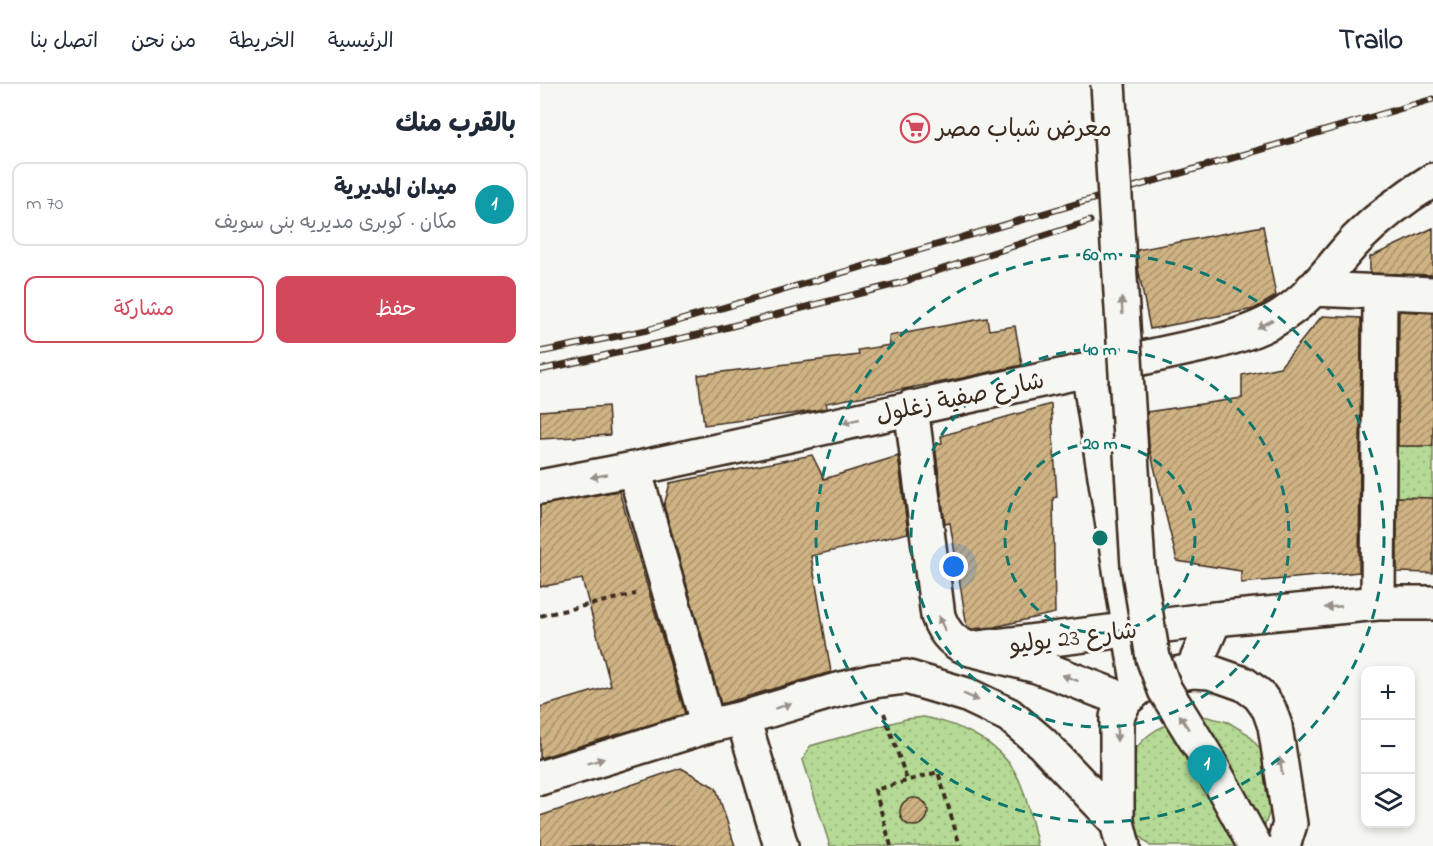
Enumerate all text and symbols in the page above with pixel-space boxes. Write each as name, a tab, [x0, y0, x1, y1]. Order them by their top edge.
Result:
text: Trailo	[1339, 21, 1403, 62]
text: اتصل بنا	[30, 27, 98, 57]
text: من نحن	[131, 27, 196, 57]
text: الخريطة	[229, 27, 295, 57]
text: الرئيسية	[328, 27, 394, 57]
text: بالقرب منك	[395, 106, 516, 144]
supermarket icon: معرض شباب مصر	[899, 112, 931, 144]
place label: معرض شباب مصر	[934, 113, 1112, 148]
text: ميدان المديرية	[334, 173, 457, 205]
text: 70 m	[26, 190, 63, 219]
text: 1	[491, 190, 498, 219]
text: مكان · كوبرى مديريه بنى سويف	[214, 209, 457, 238]
text: 60 m	[1083, 243, 1117, 269]
button: مشاركة	[24, 276, 264, 343]
button: حفظ	[276, 276, 516, 343]
one-way arrow	[1117, 296, 1126, 315]
one-way arrow	[1257, 319, 1274, 328]
text: 40 m	[1083, 338, 1117, 364]
street label: شارع صفية زغلول	[873, 365, 1048, 434]
one-way arrow	[842, 416, 861, 426]
text: 20 m	[1081, 432, 1118, 458]
one-way arrow	[590, 472, 609, 481]
centre of rings	[1090, 528, 1110, 548]
your location	[939, 552, 968, 581]
one-way arrow	[1323, 602, 1342, 612]
street label: شارع 23 يوليو	[1006, 614, 1139, 665]
one-way arrow	[937, 615, 946, 632]
map controls	[1361, 666, 1415, 828]
button: +	[1361, 666, 1415, 720]
one-way arrow	[1061, 673, 1079, 683]
one-way arrow	[963, 692, 981, 702]
one-way arrow	[774, 701, 792, 710]
one-way arrow	[1178, 715, 1190, 731]
button: −	[1361, 720, 1415, 774]
one-way arrow	[1112, 724, 1122, 743]
pin: 1	[1188, 746, 1226, 795]
one-way arrow	[587, 755, 605, 765]
one-way arrow	[1276, 757, 1285, 776]
button: layers	[1361, 774, 1415, 828]

